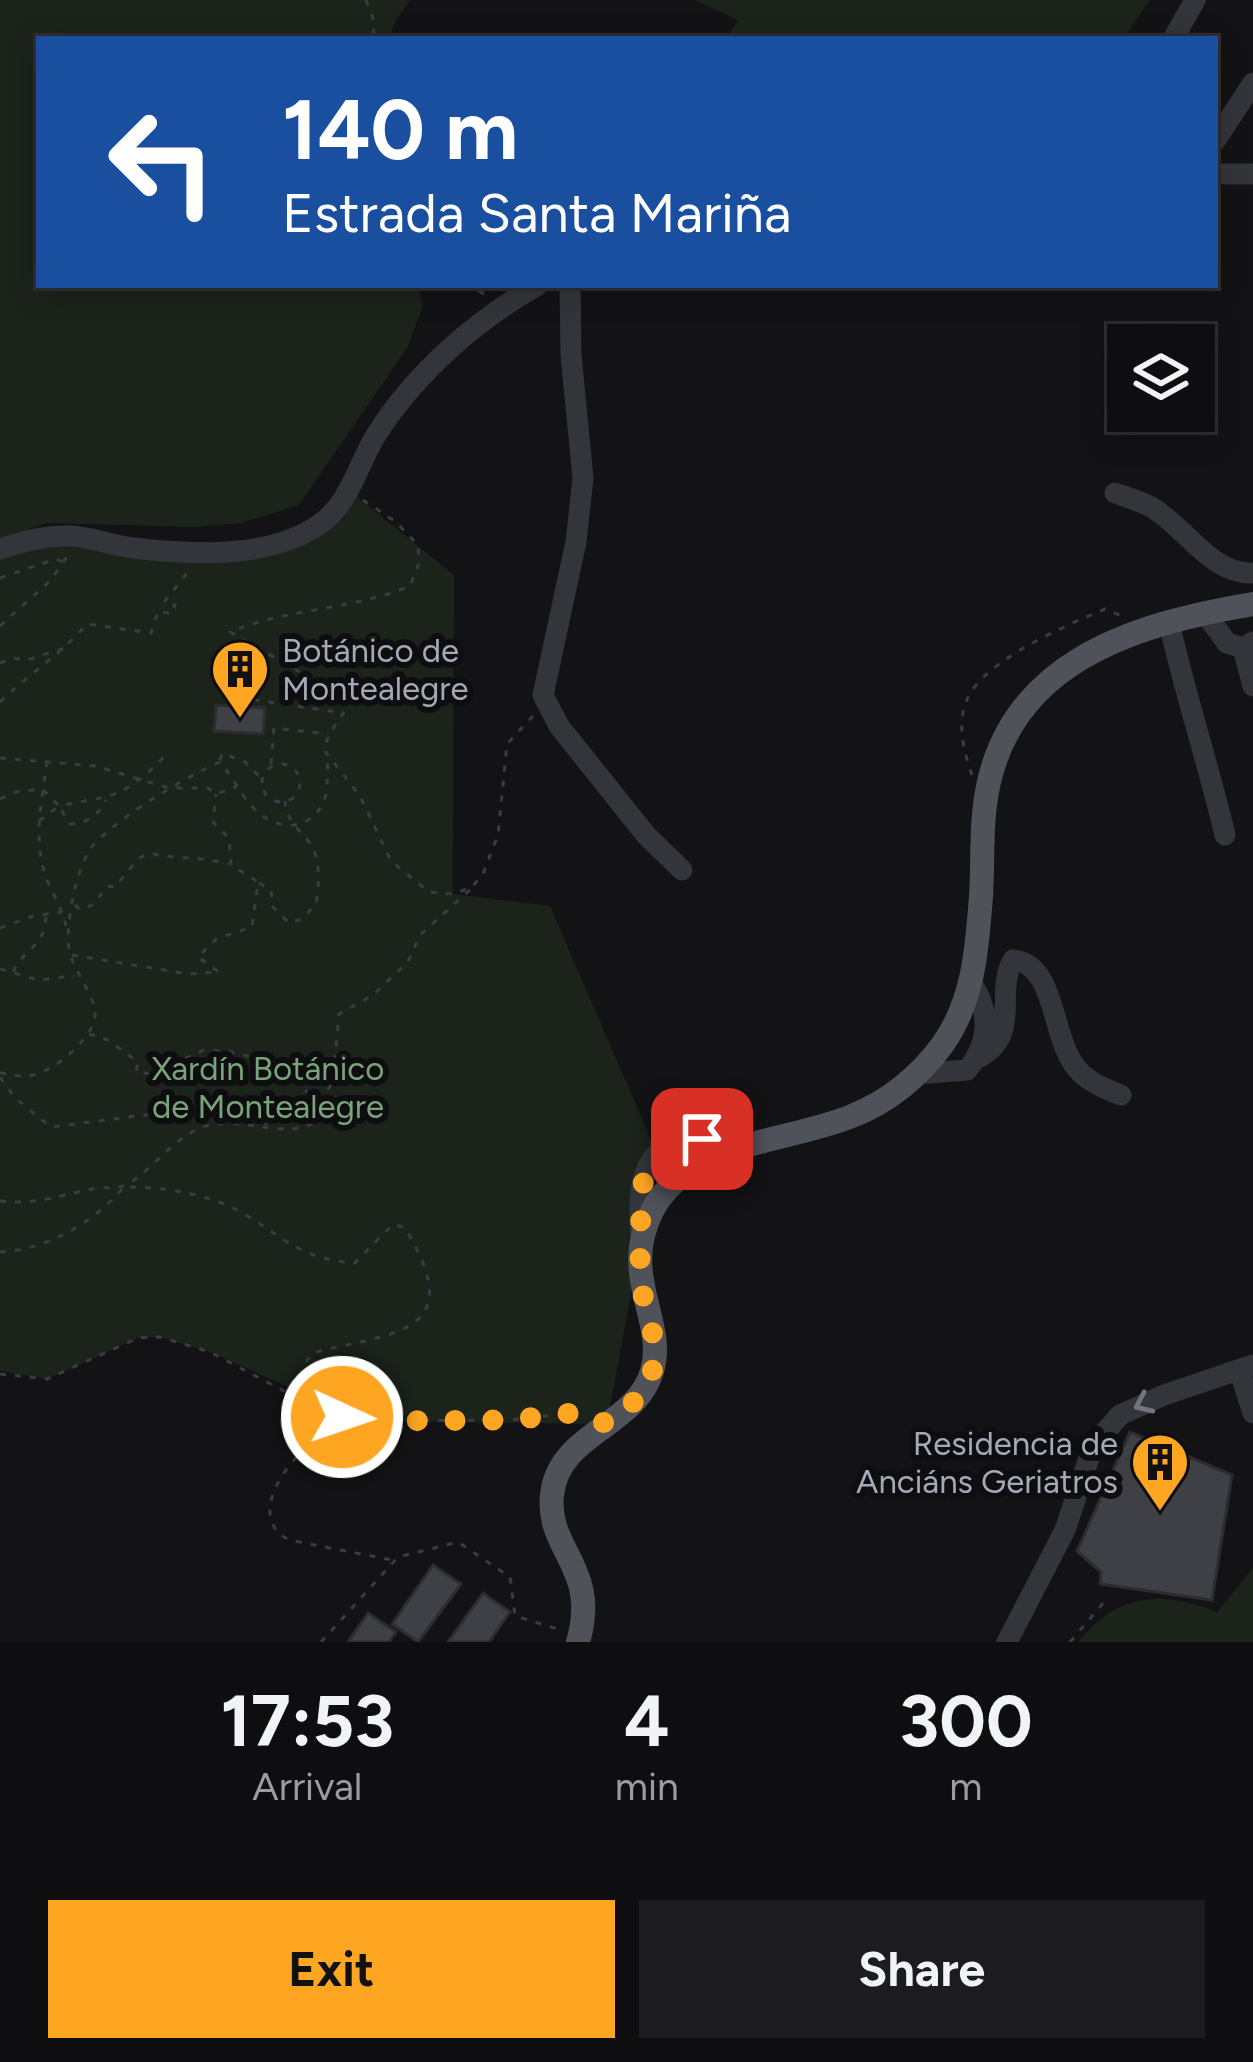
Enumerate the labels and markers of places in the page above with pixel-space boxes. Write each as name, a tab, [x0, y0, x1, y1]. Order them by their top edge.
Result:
place label: Botánico de Montealegre	[282, 631, 469, 708]
building icon: Botánico de Montealegre	[209, 638, 271, 720]
pin	[651, 1088, 753, 1190]
place label: Residencia de Anciáns Geriatros	[856, 1424, 1118, 1501]
building icon: Residencia de Anciáns Geriatros	[1129, 1431, 1191, 1513]

